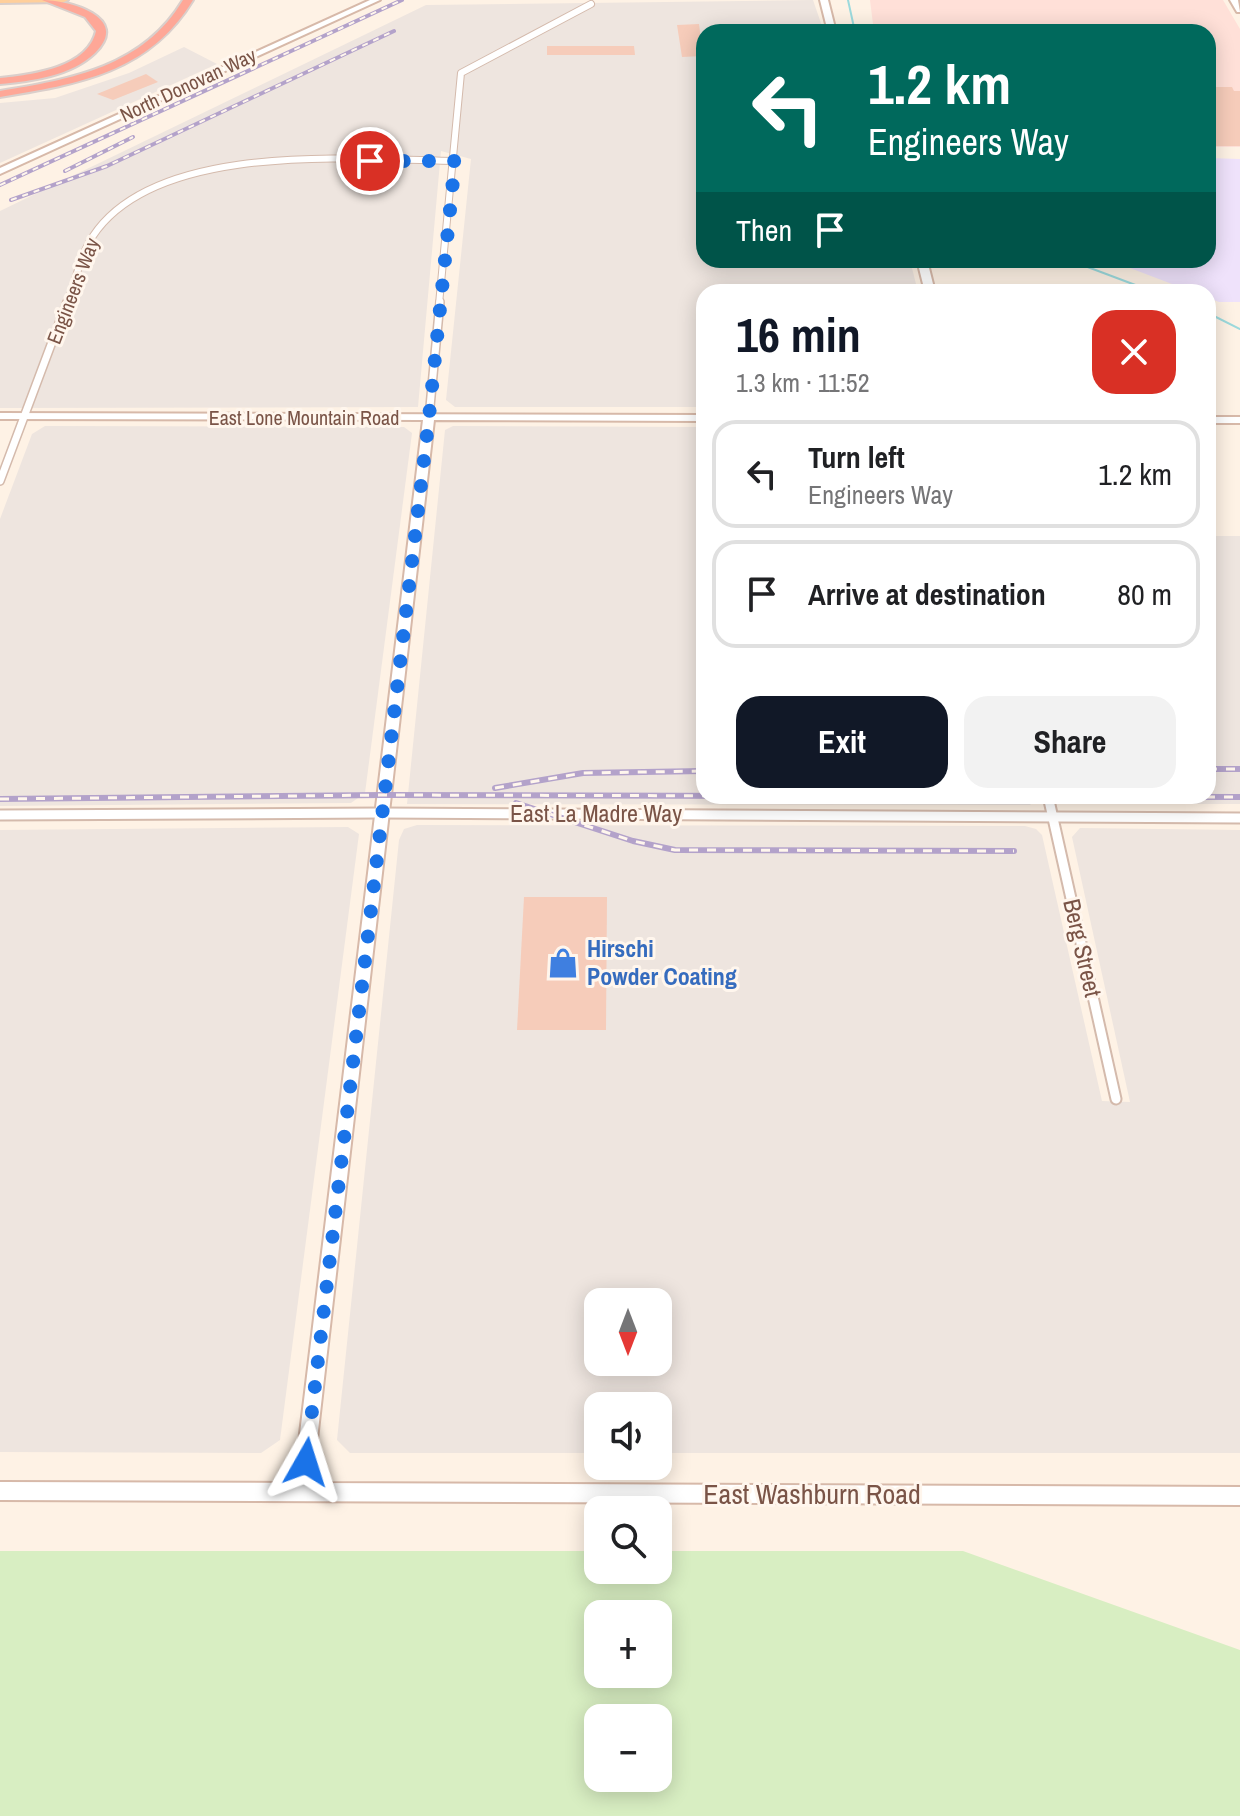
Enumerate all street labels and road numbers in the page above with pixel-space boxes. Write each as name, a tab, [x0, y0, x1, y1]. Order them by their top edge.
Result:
street label: North Donovan Way	[115, 41, 261, 128]
street label: Engineers Way	[40, 233, 105, 348]
street label: East Lone Mountain Road	[209, 404, 399, 431]
street label: East La Madre Way	[510, 797, 682, 829]
street label: Berg Street	[1056, 896, 1110, 1000]
street label: East Washburn Road	[703, 1475, 921, 1513]

